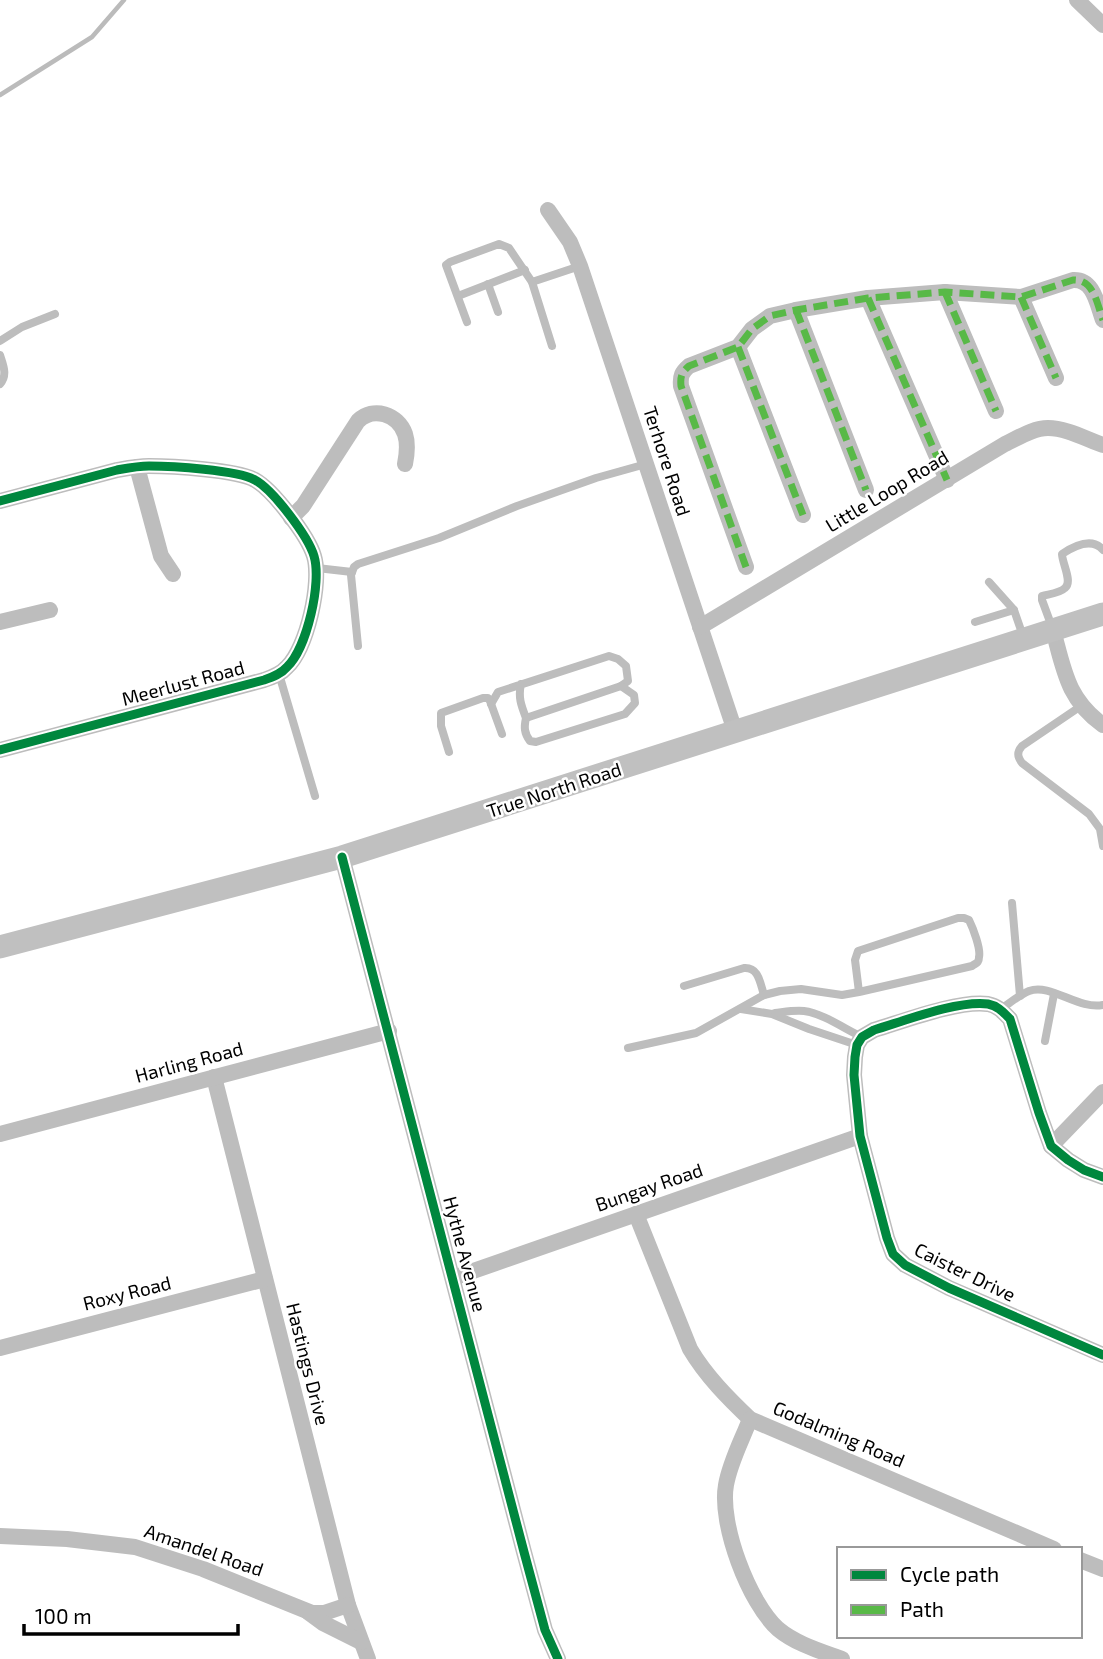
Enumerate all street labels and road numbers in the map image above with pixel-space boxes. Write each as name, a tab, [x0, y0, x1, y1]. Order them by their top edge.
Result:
street label: Terhore Road	[639, 403, 696, 519]
street label: Little Loop Road	[821, 445, 952, 536]
street label: Meerlust Road	[119, 655, 247, 710]
street label: True North Road	[484, 757, 624, 822]
street label: Harling Road	[132, 1036, 245, 1087]
street label: Bungay Road	[592, 1157, 706, 1216]
street label: Hythe Avenue	[439, 1194, 492, 1314]
street label: Caister Drive	[911, 1237, 1020, 1306]
street label: Roxy Road	[80, 1270, 173, 1315]
street label: Hastings Drive	[282, 1300, 335, 1427]
street label: Godalming Road	[770, 1395, 908, 1472]
street label: Amandel Road	[142, 1518, 267, 1581]

